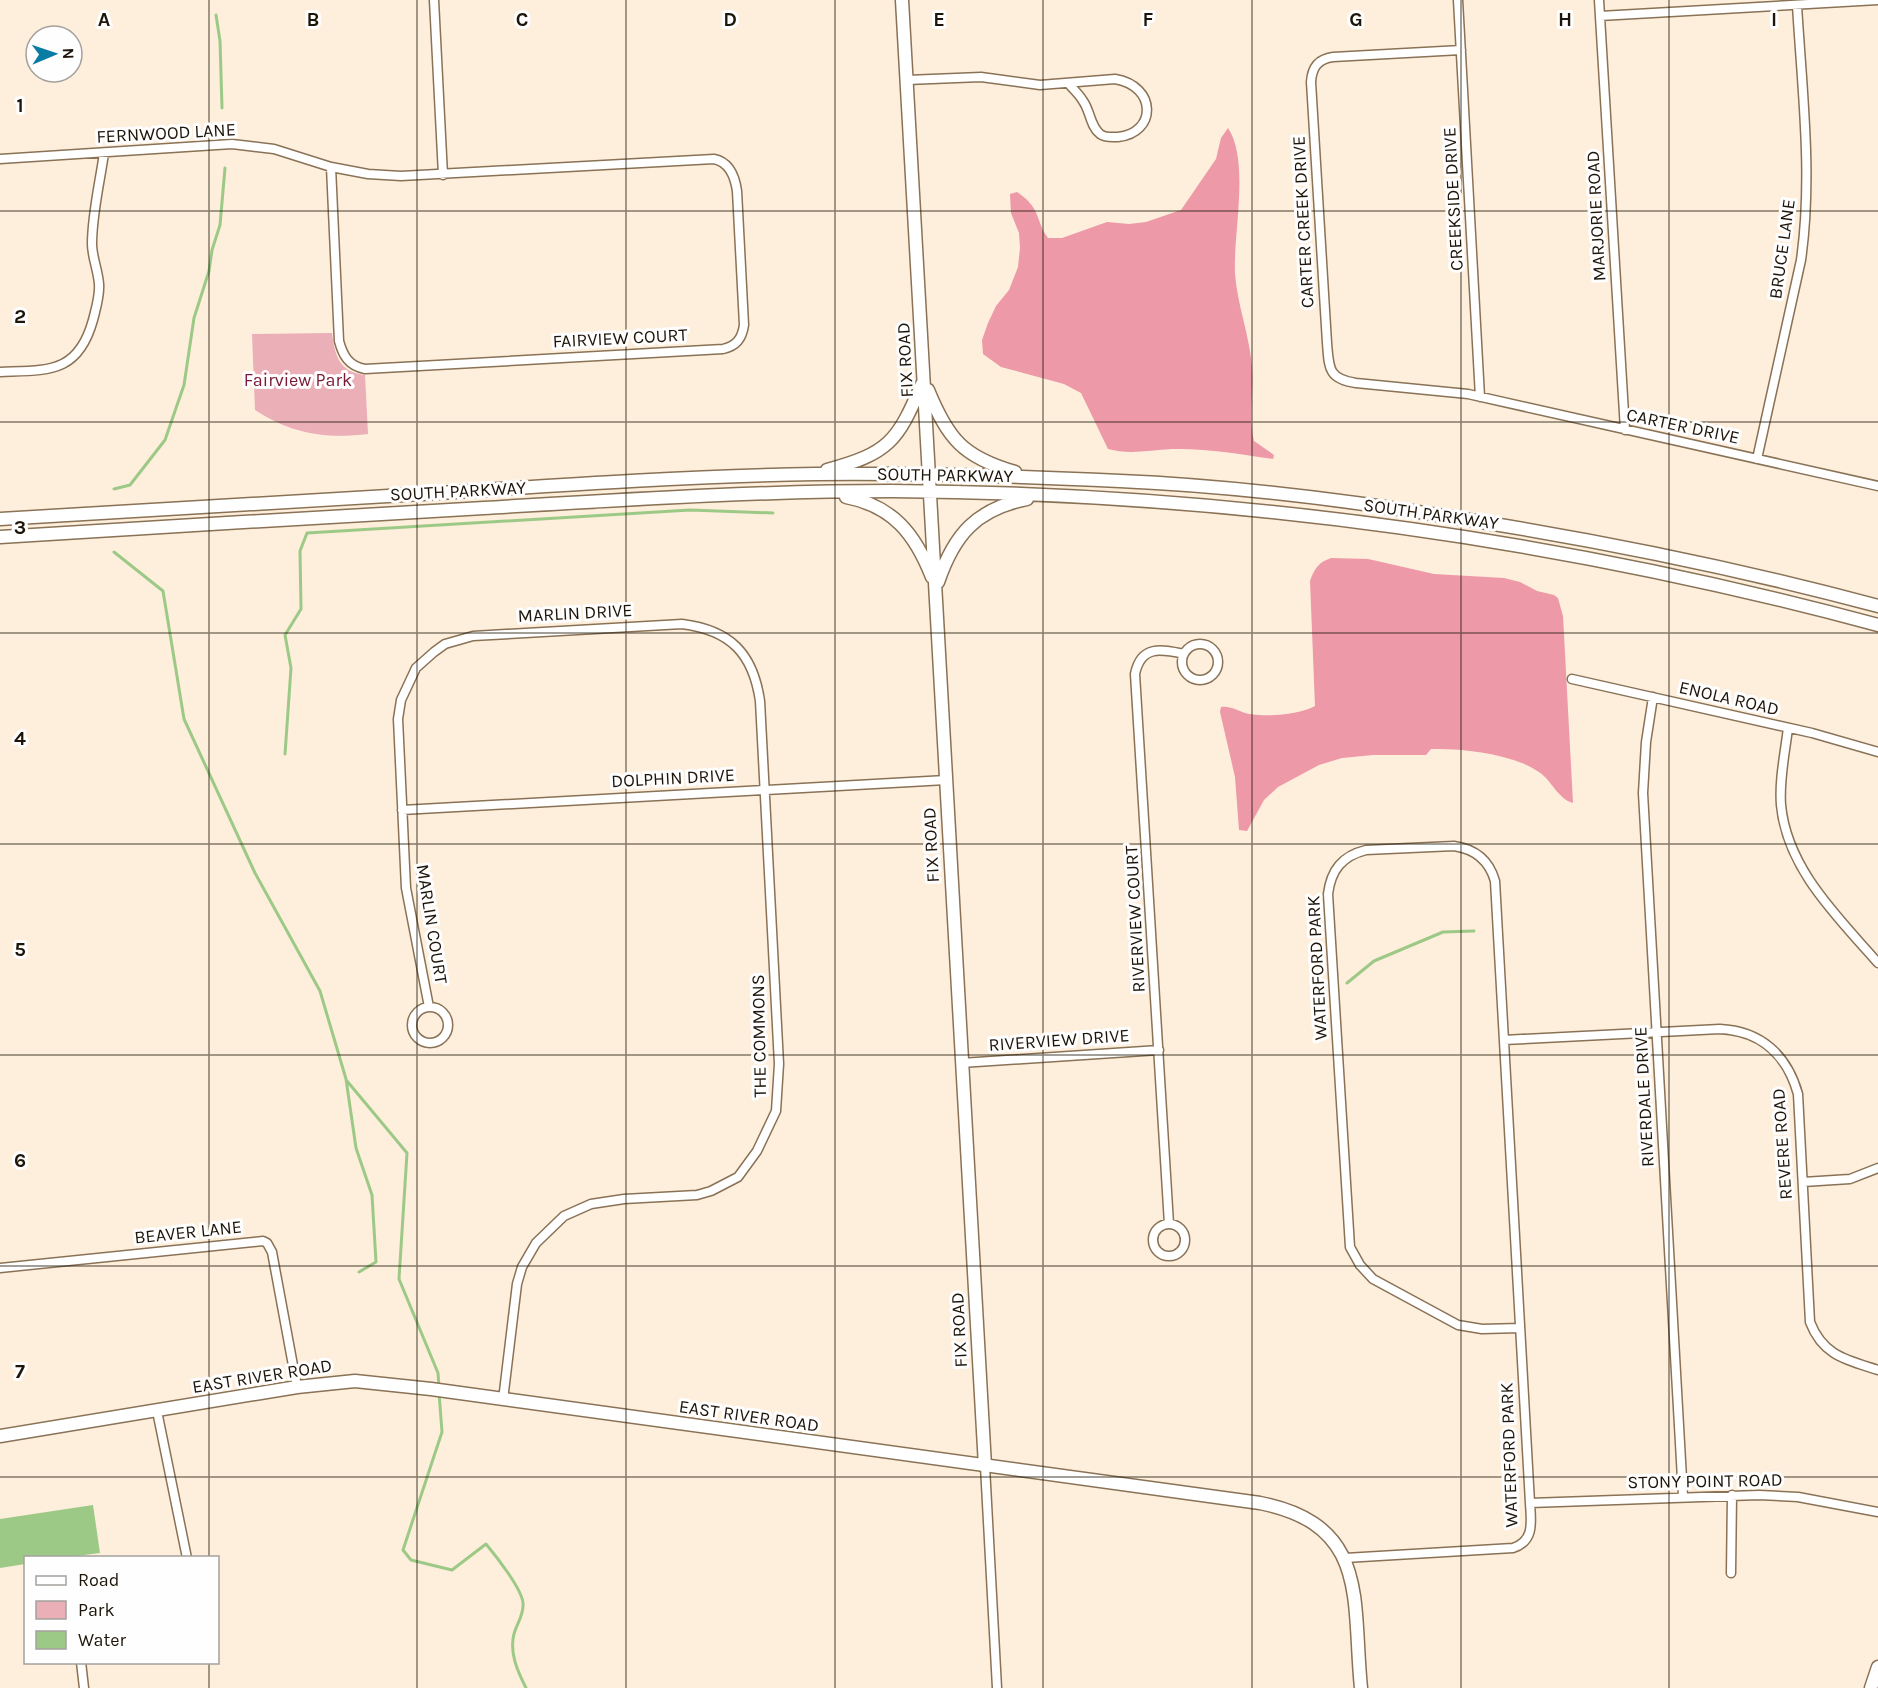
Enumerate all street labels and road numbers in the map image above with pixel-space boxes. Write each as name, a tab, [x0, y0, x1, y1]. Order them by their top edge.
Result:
street label: FERNWOOD LANE	[96, 118, 236, 148]
street label: CREEKSIDE DRIVE	[1438, 127, 1468, 271]
street label: CARTER CREEK DRIVE	[1288, 135, 1318, 309]
street label: MARJORIE ROAD	[1582, 150, 1610, 282]
street label: BRUCE LANE	[1764, 198, 1800, 300]
street label: FIX ROAD	[892, 322, 918, 398]
street label: FAIRVIEW COURT	[552, 323, 688, 353]
street label: CARTER DRIVE	[1624, 403, 1742, 449]
street label: SOUTH PARKWAY	[877, 463, 1014, 487]
street label: SOUTH PARKWAY	[389, 476, 527, 506]
street label: SOUTH PARKWAY	[1362, 494, 1500, 534]
street label: MARLIN DRIVE	[517, 599, 633, 627]
street label: ENOLA ROAD	[1677, 676, 1781, 720]
street label: DOLPHIN DRIVE	[611, 764, 735, 792]
street label: FIX ROAD	[918, 807, 944, 883]
street label: RIVERVIEW COURT	[1120, 845, 1150, 993]
street label: MARLIN COURT	[412, 862, 452, 986]
street label: WATERFORD PARK	[1302, 895, 1332, 1041]
street label: THE COMMONS	[747, 974, 771, 1098]
street label: RIVERVIEW DRIVE	[988, 1024, 1130, 1056]
street label: RIVERDALE DRIVE	[1629, 1026, 1659, 1168]
street label: REVERE ROAD	[1767, 1088, 1797, 1200]
street label: BEAVER LANE	[133, 1215, 243, 1249]
street label: FIX ROAD	[946, 1292, 972, 1368]
street label: EAST RIVER ROAD	[191, 1354, 333, 1398]
street label: WATERFORD PARK	[1495, 1382, 1523, 1528]
street label: EAST RIVER ROAD	[678, 1395, 820, 1437]
street label: STONY POINT ROAD	[1627, 1469, 1783, 1493]

